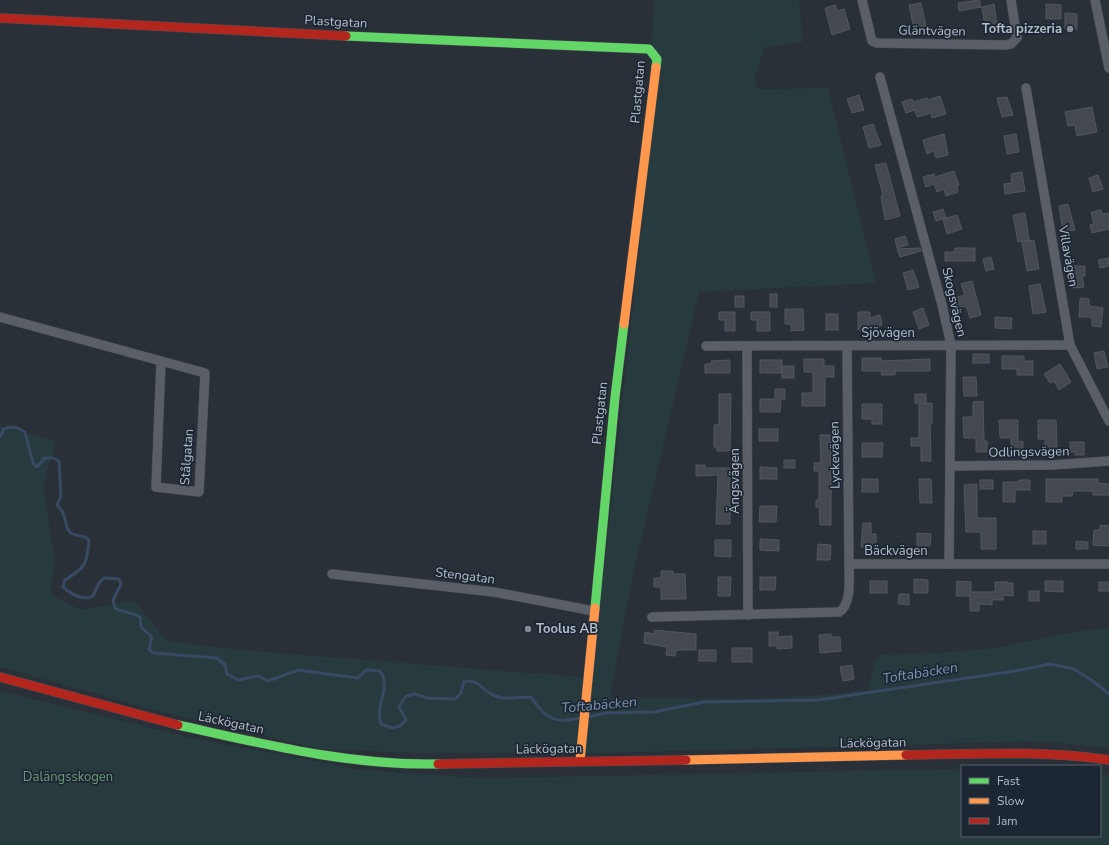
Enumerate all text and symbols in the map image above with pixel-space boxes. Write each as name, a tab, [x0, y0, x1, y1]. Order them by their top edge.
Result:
street label: Plastgatan	[304, 11, 368, 33]
place label: Tofta pizzeria	[982, 20, 1062, 38]
street label: Gläntvägen	[898, 21, 966, 41]
marker: Tofta pizzeria	[1065, 24, 1075, 34]
street label: Plastgatan	[626, 60, 650, 124]
street label: Villavägen	[1054, 223, 1082, 288]
street label: Skogsvägen	[937, 266, 971, 338]
street label: Sjövägen	[861, 324, 915, 342]
street label: Plastgatan	[588, 381, 612, 445]
street label: Lyckevägen	[825, 421, 845, 489]
street label: Stålgatan	[176, 428, 198, 486]
street label: Odlingsvägen	[988, 442, 1070, 462]
street label: Ängsvägen	[725, 448, 744, 514]
street label: Bäckvägen	[864, 542, 928, 560]
street label: Stengatan	[434, 563, 496, 589]
place label: Toolus AB	[536, 620, 598, 638]
marker: Toolus AB	[523, 624, 533, 634]
water label: Toftabäcken	[881, 658, 959, 688]
water label: Toftabäcken	[560, 692, 638, 718]
street label: Läckögatan	[196, 707, 266, 739]
street label: Läckögatan	[839, 733, 907, 753]
street label: Läckögatan	[515, 739, 583, 759]
legend	[961, 765, 1101, 837]
park label: Dalängsskogen	[23, 768, 113, 786]
text: Fast	[997, 773, 1020, 789]
text: Slow	[997, 793, 1025, 809]
text: Jam	[996, 813, 1018, 829]

